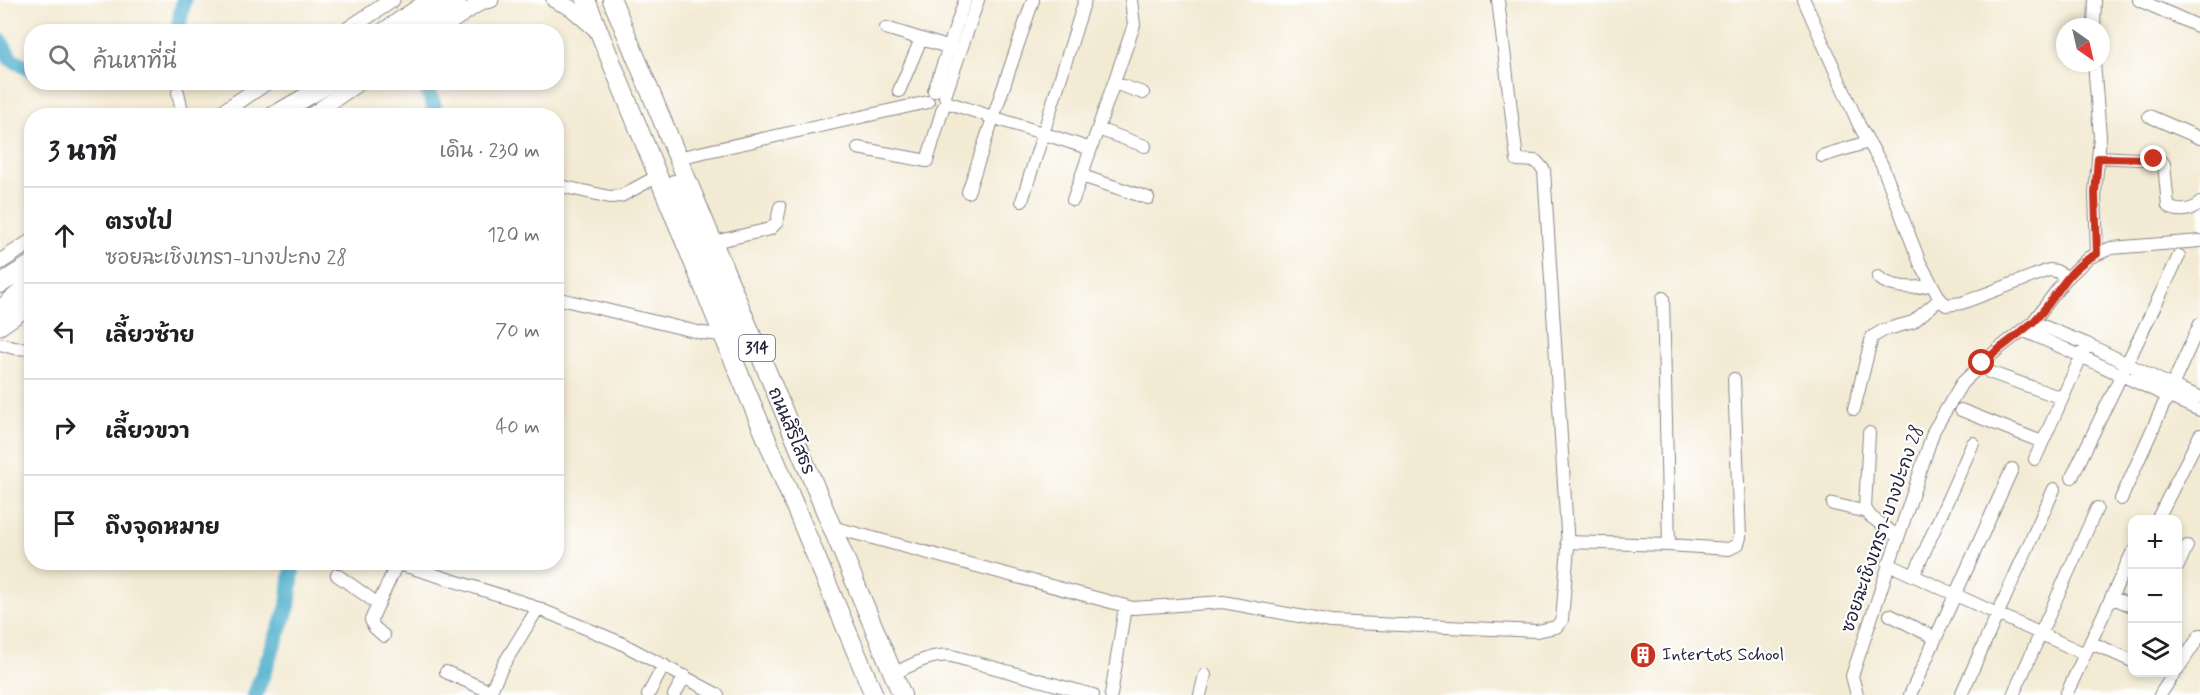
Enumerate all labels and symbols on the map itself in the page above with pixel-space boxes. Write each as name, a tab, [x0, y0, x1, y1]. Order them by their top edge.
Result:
north arrow	[2056, 18, 2110, 72]
route end	[2140, 145, 2166, 171]
road number: 314	[739, 335, 775, 361]
route start	[1968, 349, 1994, 375]
street label: ถนนสิริโสธร	[762, 383, 822, 478]
street label: ซอยฉะเชิงเทรา-บางปะกง 28	[1836, 422, 1930, 636]
building icon: Intertots School	[1628, 640, 1658, 670]
place label: Intertots School	[1662, 643, 1784, 667]

